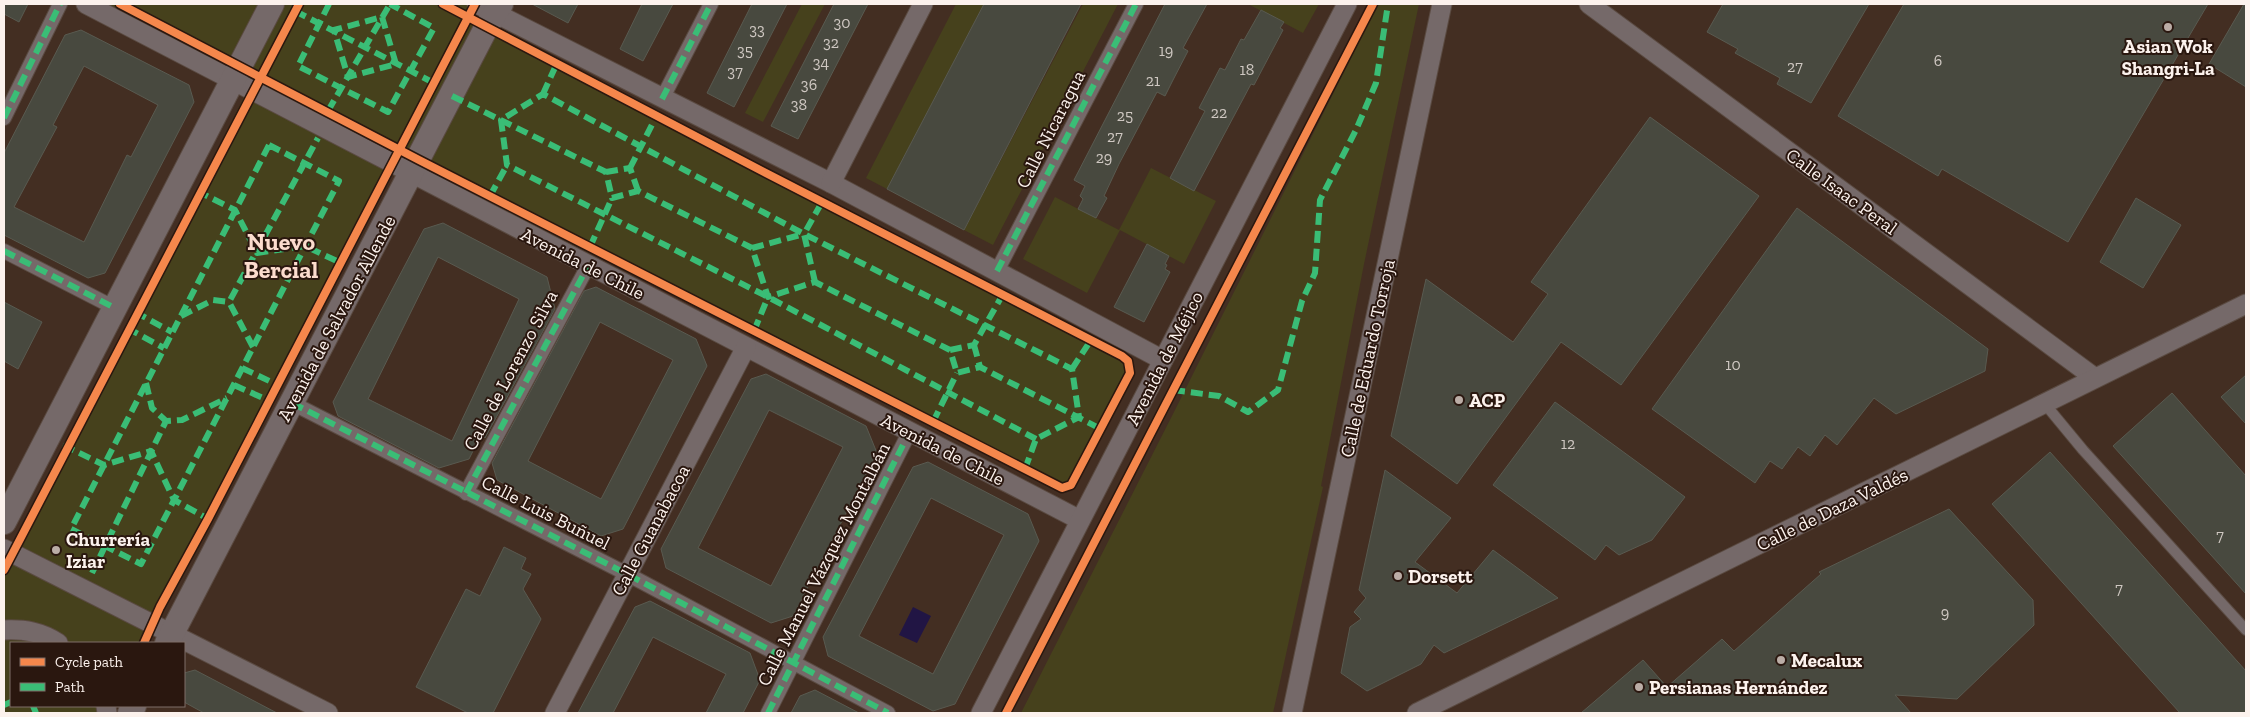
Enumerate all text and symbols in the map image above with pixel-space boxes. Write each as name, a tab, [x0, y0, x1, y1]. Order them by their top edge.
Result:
house number: 30	[833, 13, 851, 32]
house number: 33	[749, 20, 765, 39]
marker: Asian Wok Shangri-La	[2162, 21, 2174, 33]
house number: 32	[823, 33, 839, 52]
place label: Asian Wok Shangri-La	[2121, 35, 2215, 80]
house number: 35	[737, 41, 753, 60]
house number: 19	[1159, 41, 1173, 60]
house number: 6	[1934, 51, 1942, 70]
house number: 34	[813, 53, 830, 72]
house number: 27	[1787, 57, 1803, 76]
house number: 18	[1240, 60, 1254, 79]
house number: 37	[727, 62, 743, 81]
street label: Calle Nicaragua	[1011, 66, 1090, 192]
house number: 21	[1146, 71, 1160, 90]
house number: 36	[801, 75, 817, 94]
house number: 38	[791, 95, 807, 114]
house number: 22	[1211, 103, 1227, 122]
house number: 25	[1117, 106, 1133, 125]
house number: 27	[1107, 127, 1123, 146]
street label: Calle Isaac Peral	[1781, 143, 1902, 240]
house number: 29	[1096, 148, 1112, 167]
street label: Avenida de Salvador Allende	[272, 211, 401, 425]
street label: Avenida de Chile	[517, 222, 649, 305]
district label: Nuevo Bercial	[244, 227, 318, 284]
street label: Calle de Eduardo Torroja	[1335, 257, 1400, 459]
street label: Calle de Lorenzo Silva	[458, 286, 562, 454]
street label: Avenida de Méjico	[1121, 287, 1208, 429]
house number: 10	[1725, 355, 1741, 374]
place label: ACP	[1469, 389, 1506, 412]
marker: ACP	[1453, 394, 1465, 406]
street label: Avenida de Chile	[877, 408, 1009, 491]
house number: 12	[1561, 434, 1575, 453]
street label: Calle Manuel Vázquez Montalbán	[752, 439, 895, 690]
street label: Calle Guanabacoa	[606, 461, 695, 600]
street label: Calle de Daza Valdés	[1753, 463, 1912, 556]
street label: Calle Luis Buñuel	[478, 470, 614, 555]
house number: 7	[2216, 526, 2224, 545]
place label: Churrería Iziar	[66, 528, 150, 573]
marker: Churrería Iziar	[50, 544, 62, 556]
place label: Dorsett	[1408, 565, 1473, 588]
marker: Dorsett	[1392, 570, 1404, 582]
house number: 7	[2115, 579, 2123, 598]
house number: 9	[1941, 603, 1949, 622]
legend	[10, 642, 185, 707]
place label: Mecalux	[1791, 649, 1862, 672]
text: Cycle path	[55, 653, 124, 671]
marker: Mecalux	[1775, 654, 1787, 666]
place label: Persianas Hernández	[1649, 676, 1828, 699]
text: Path	[55, 678, 85, 696]
marker: Persianas Hernández	[1633, 681, 1645, 693]

